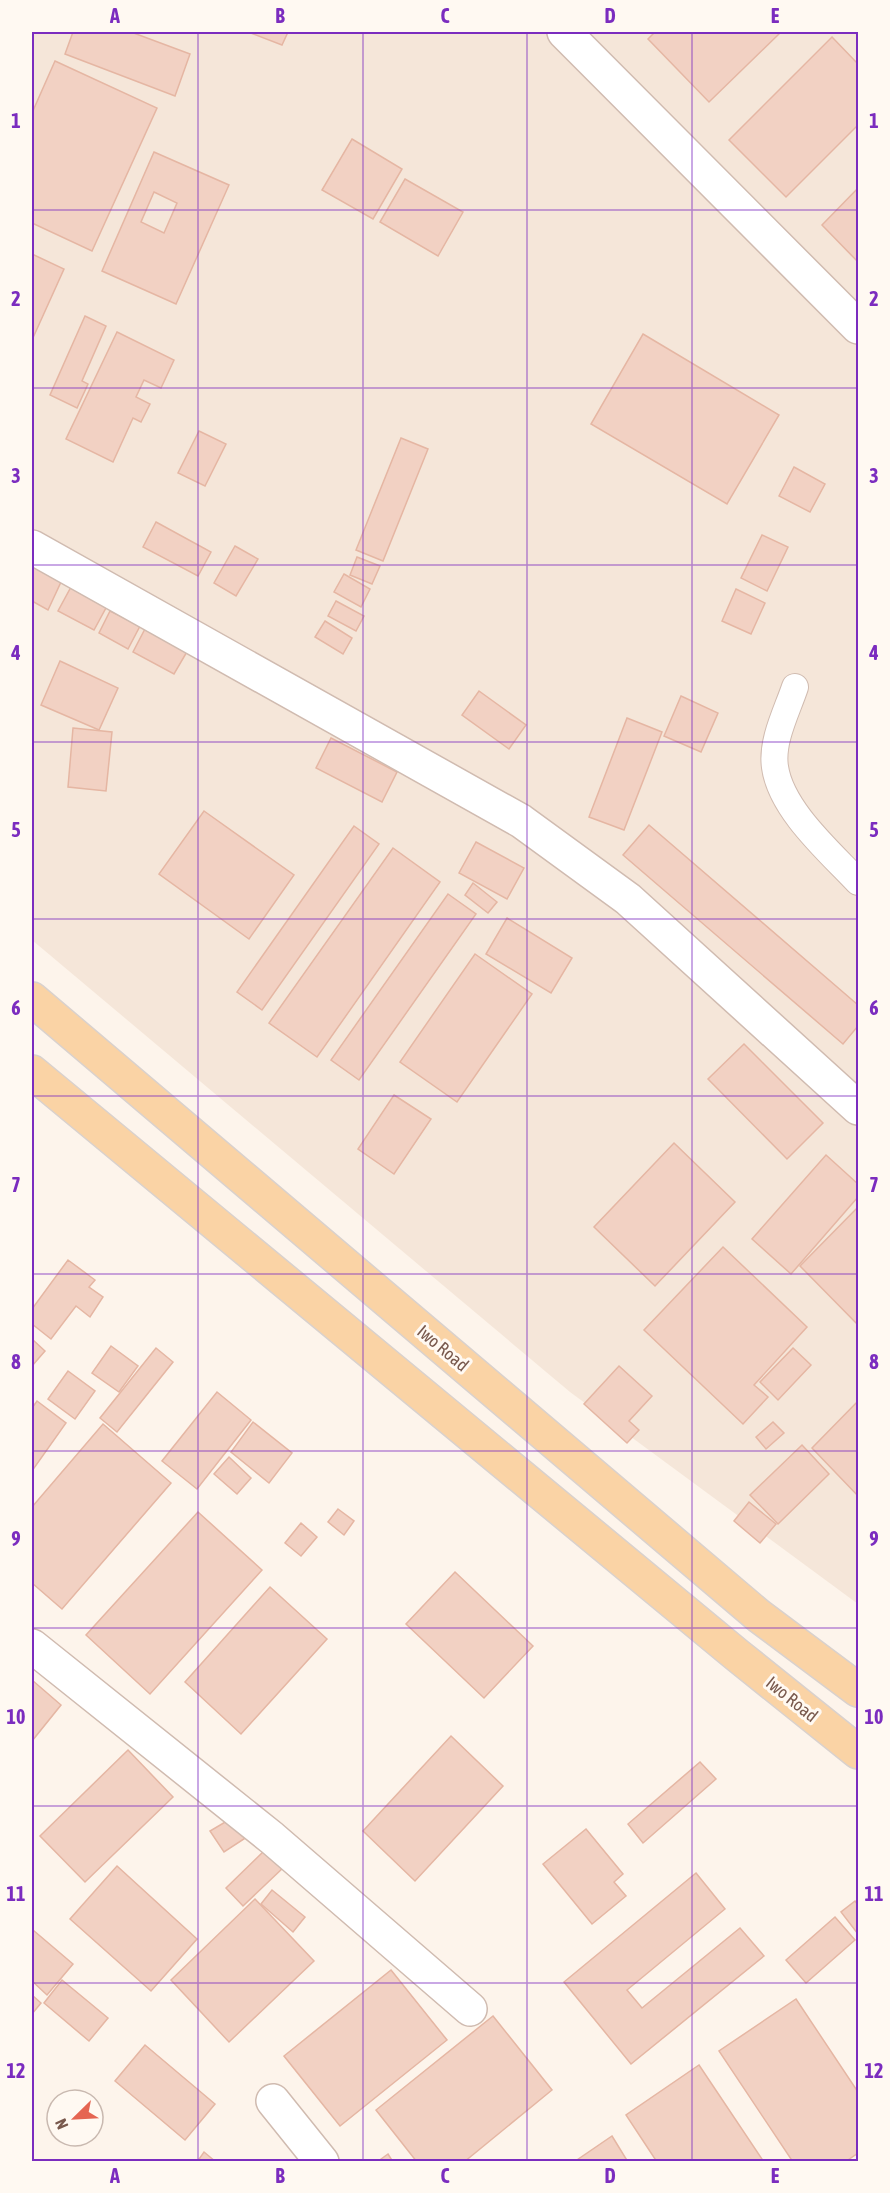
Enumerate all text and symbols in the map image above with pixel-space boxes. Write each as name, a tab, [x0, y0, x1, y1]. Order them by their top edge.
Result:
text: A	[109, 4, 120, 27]
text: B	[275, 4, 285, 27]
text: C	[441, 4, 450, 27]
text: D	[604, 4, 616, 27]
text: E	[771, 4, 780, 27]
text: 1	[11, 109, 21, 132]
text: 1	[869, 109, 879, 132]
text: 2	[11, 287, 21, 310]
text: 2	[869, 287, 879, 310]
text: 3	[11, 464, 21, 487]
text: 3	[869, 464, 879, 487]
text: 4	[10, 641, 21, 664]
text: 4	[868, 641, 879, 664]
text: 5	[11, 818, 21, 841]
text: 5	[869, 818, 879, 841]
text: 6	[11, 996, 21, 1019]
text: 6	[869, 996, 879, 1019]
text: 7	[11, 1173, 21, 1196]
text: 7	[869, 1173, 879, 1196]
street label: Iwo Road	[413, 1321, 473, 1375]
text: 8	[11, 1350, 21, 1373]
text: 8	[869, 1350, 879, 1373]
text: 9	[11, 1527, 21, 1550]
text: 9	[869, 1527, 879, 1550]
street label: Iwo Road	[762, 1672, 822, 1726]
text: 10	[7, 1705, 25, 1728]
text: 10	[865, 1705, 883, 1728]
text: 11	[7, 1882, 25, 1905]
text: 11	[865, 1882, 883, 1905]
text: 12	[7, 2059, 25, 2082]
text: 12	[865, 2059, 883, 2082]
north arrow	[45, 2088, 105, 2148]
text: N	[51, 2116, 71, 2132]
text: A	[109, 2164, 120, 2187]
text: B	[275, 2164, 285, 2187]
text: C	[441, 2164, 450, 2187]
text: D	[604, 2164, 616, 2187]
text: E	[771, 2164, 780, 2187]

